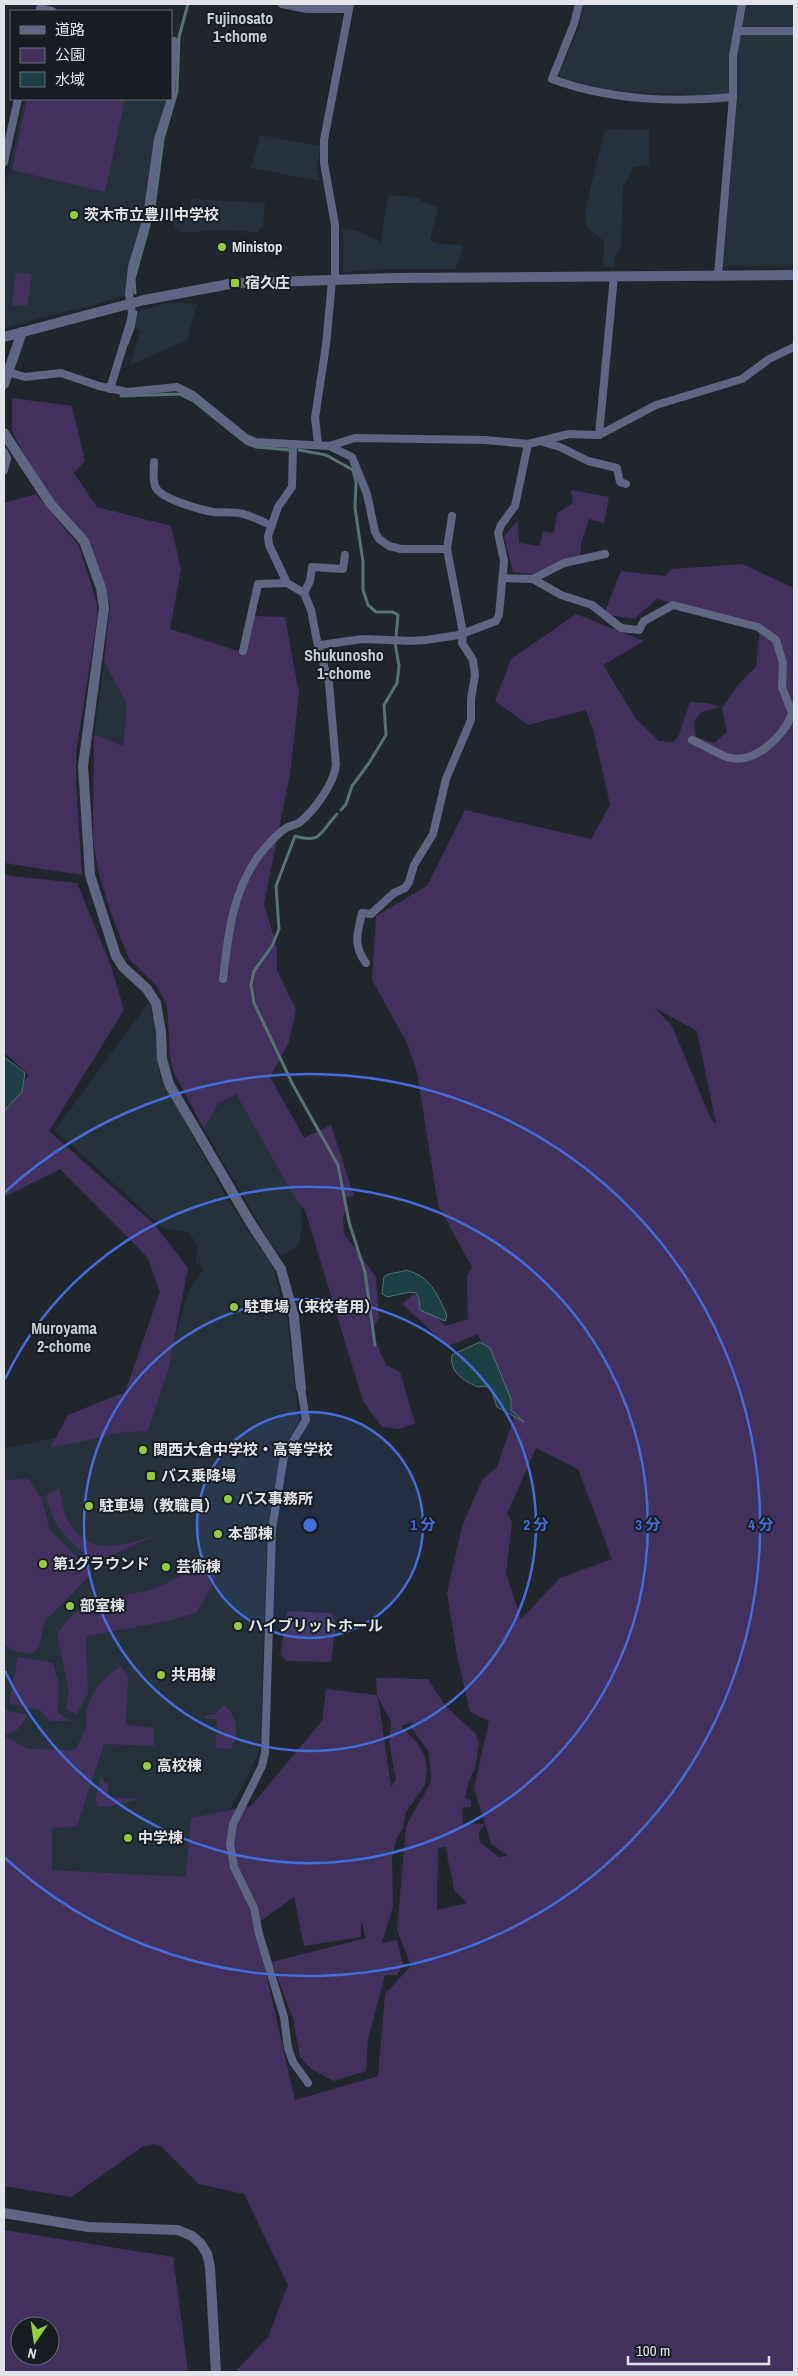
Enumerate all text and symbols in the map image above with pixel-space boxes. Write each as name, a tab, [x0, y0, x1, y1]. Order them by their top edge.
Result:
district label: Fujinosato 1-chome	[207, 7, 273, 47]
legend	[10, 10, 172, 100]
text: 道路	[55, 19, 85, 40]
text: 公園	[55, 44, 85, 65]
text: 水域	[55, 69, 85, 90]
place label: 茨木市立豊川中学校	[84, 204, 219, 225]
marker: 茨木市立豊川中学校	[68, 209, 80, 221]
place label: Ministop	[232, 236, 283, 257]
marker: Ministop	[216, 241, 228, 253]
place label: 宿久庄	[245, 272, 290, 293]
marker: 宿久庄	[229, 277, 241, 289]
district label: Shukunosho 1-chome	[304, 644, 384, 684]
place label: 駐車場（来校者用）	[244, 1296, 379, 1317]
marker: 駐車場（来校者用）	[228, 1301, 240, 1313]
district label: Muroyama 2-chome	[31, 1317, 98, 1357]
place label: 関西大倉中学校・高等学校	[153, 1439, 333, 1460]
marker: 関西大倉中学校・高等学校	[137, 1444, 149, 1456]
place label: バス乗降場	[161, 1465, 236, 1486]
marker: バス乗降場	[145, 1470, 157, 1482]
place label: バス事務所	[238, 1488, 313, 1509]
marker: バス事務所	[222, 1493, 234, 1505]
place label: 駐車場（教職員）	[99, 1495, 219, 1516]
marker: 駐車場（教職員）	[83, 1500, 95, 1512]
text: 1 分	[410, 1514, 436, 1535]
text: 2 分	[523, 1514, 549, 1535]
text: 3 分	[635, 1514, 661, 1535]
text: 4 分	[748, 1514, 774, 1535]
centre of rings	[301, 1516, 319, 1534]
place label: 本部棟	[228, 1523, 273, 1544]
marker: 本部棟	[212, 1528, 224, 1540]
place label: 第1グラウンド	[53, 1553, 150, 1574]
place label: 芸術棟	[176, 1556, 221, 1577]
marker: 第1グラウンド	[37, 1558, 49, 1570]
marker: 芸術棟	[160, 1561, 172, 1573]
place label: 部室棟	[80, 1595, 125, 1616]
marker: 部室棟	[64, 1600, 76, 1612]
place label: ハイブリットホール	[248, 1615, 383, 1636]
marker: ハイブリットホール	[232, 1620, 244, 1632]
place label: 共用棟	[171, 1664, 216, 1685]
marker: 共用棟	[155, 1669, 167, 1681]
place label: 高校棟	[157, 1755, 202, 1776]
marker: 高校棟	[141, 1760, 153, 1772]
place label: 中学棟	[138, 1827, 183, 1848]
marker: 中学棟	[122, 1832, 134, 1844]
north arrow	[10, 2316, 60, 2366]
scale bar	[628, 2334, 769, 2366]
text: 100 m	[636, 2340, 670, 2361]
text: N	[26, 2344, 38, 2363]

